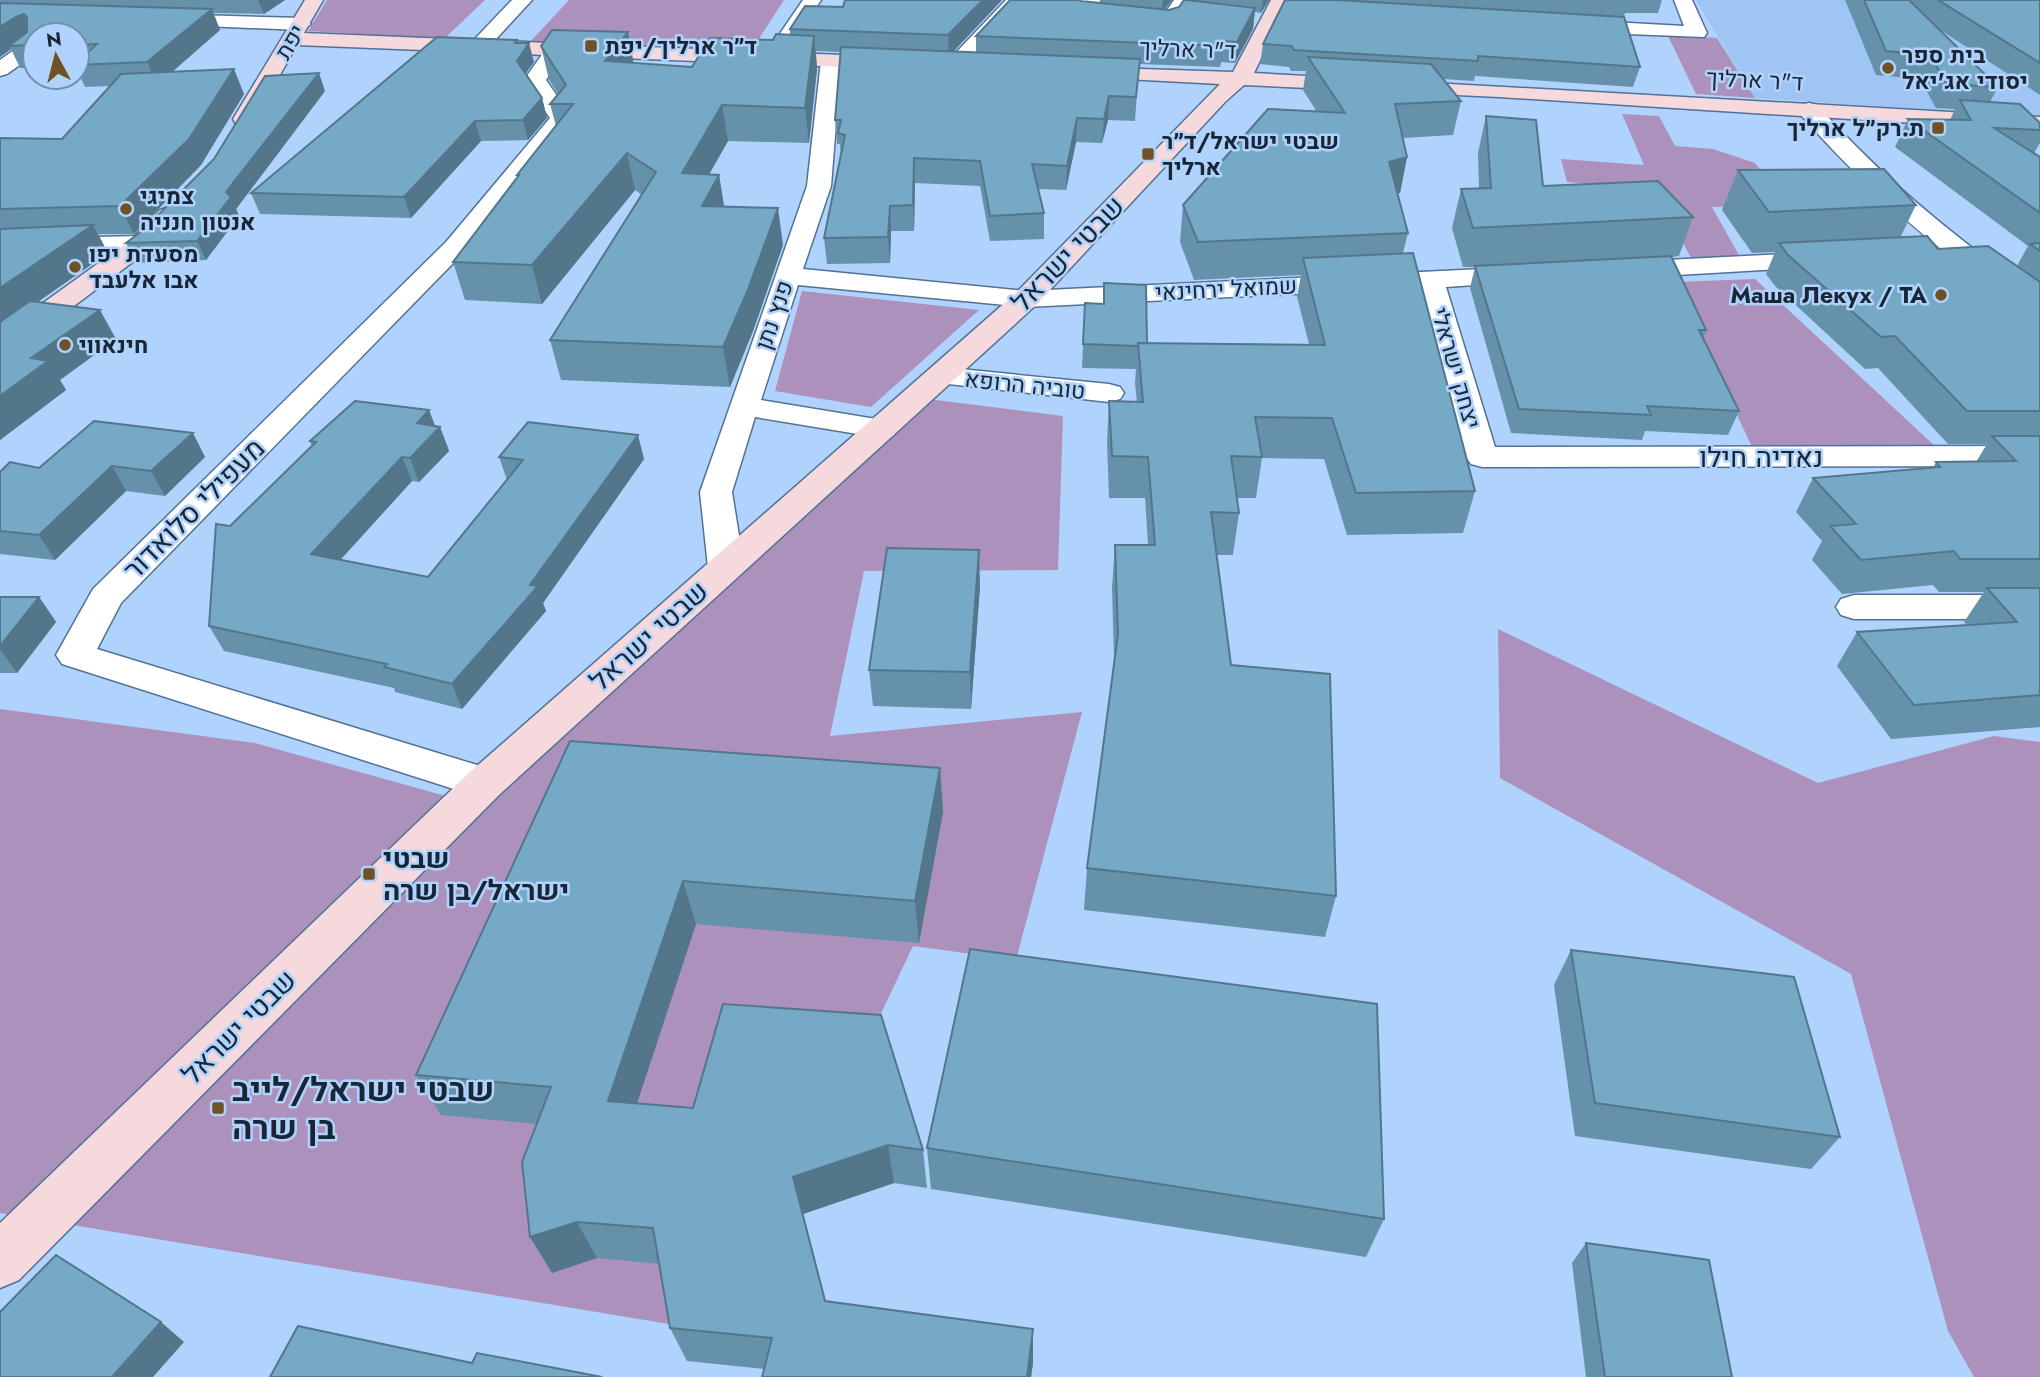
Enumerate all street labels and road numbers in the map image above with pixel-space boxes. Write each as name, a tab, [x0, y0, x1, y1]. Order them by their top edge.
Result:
street label: יפת	[266, 18, 314, 66]
street label: ד"ר ארליך	[1139, 30, 1237, 68]
street label: ד"ר ארליך	[1706, 60, 1804, 100]
street label: שבטי ישראל	[1002, 187, 1134, 321]
street label: שמואל ירחינאי	[1154, 268, 1298, 310]
street label: פנץ נתן	[746, 276, 802, 354]
street label: יצחק ישראלי	[1422, 303, 1490, 433]
street label: טוביה הרופא	[963, 362, 1087, 408]
street label: מעפילי סלואדור	[114, 429, 274, 589]
street label: נאדיה חילו	[1699, 437, 1823, 478]
street label: שבטי ישראל	[580, 571, 718, 701]
street label: שבטי ישראל	[172, 960, 306, 1094]

